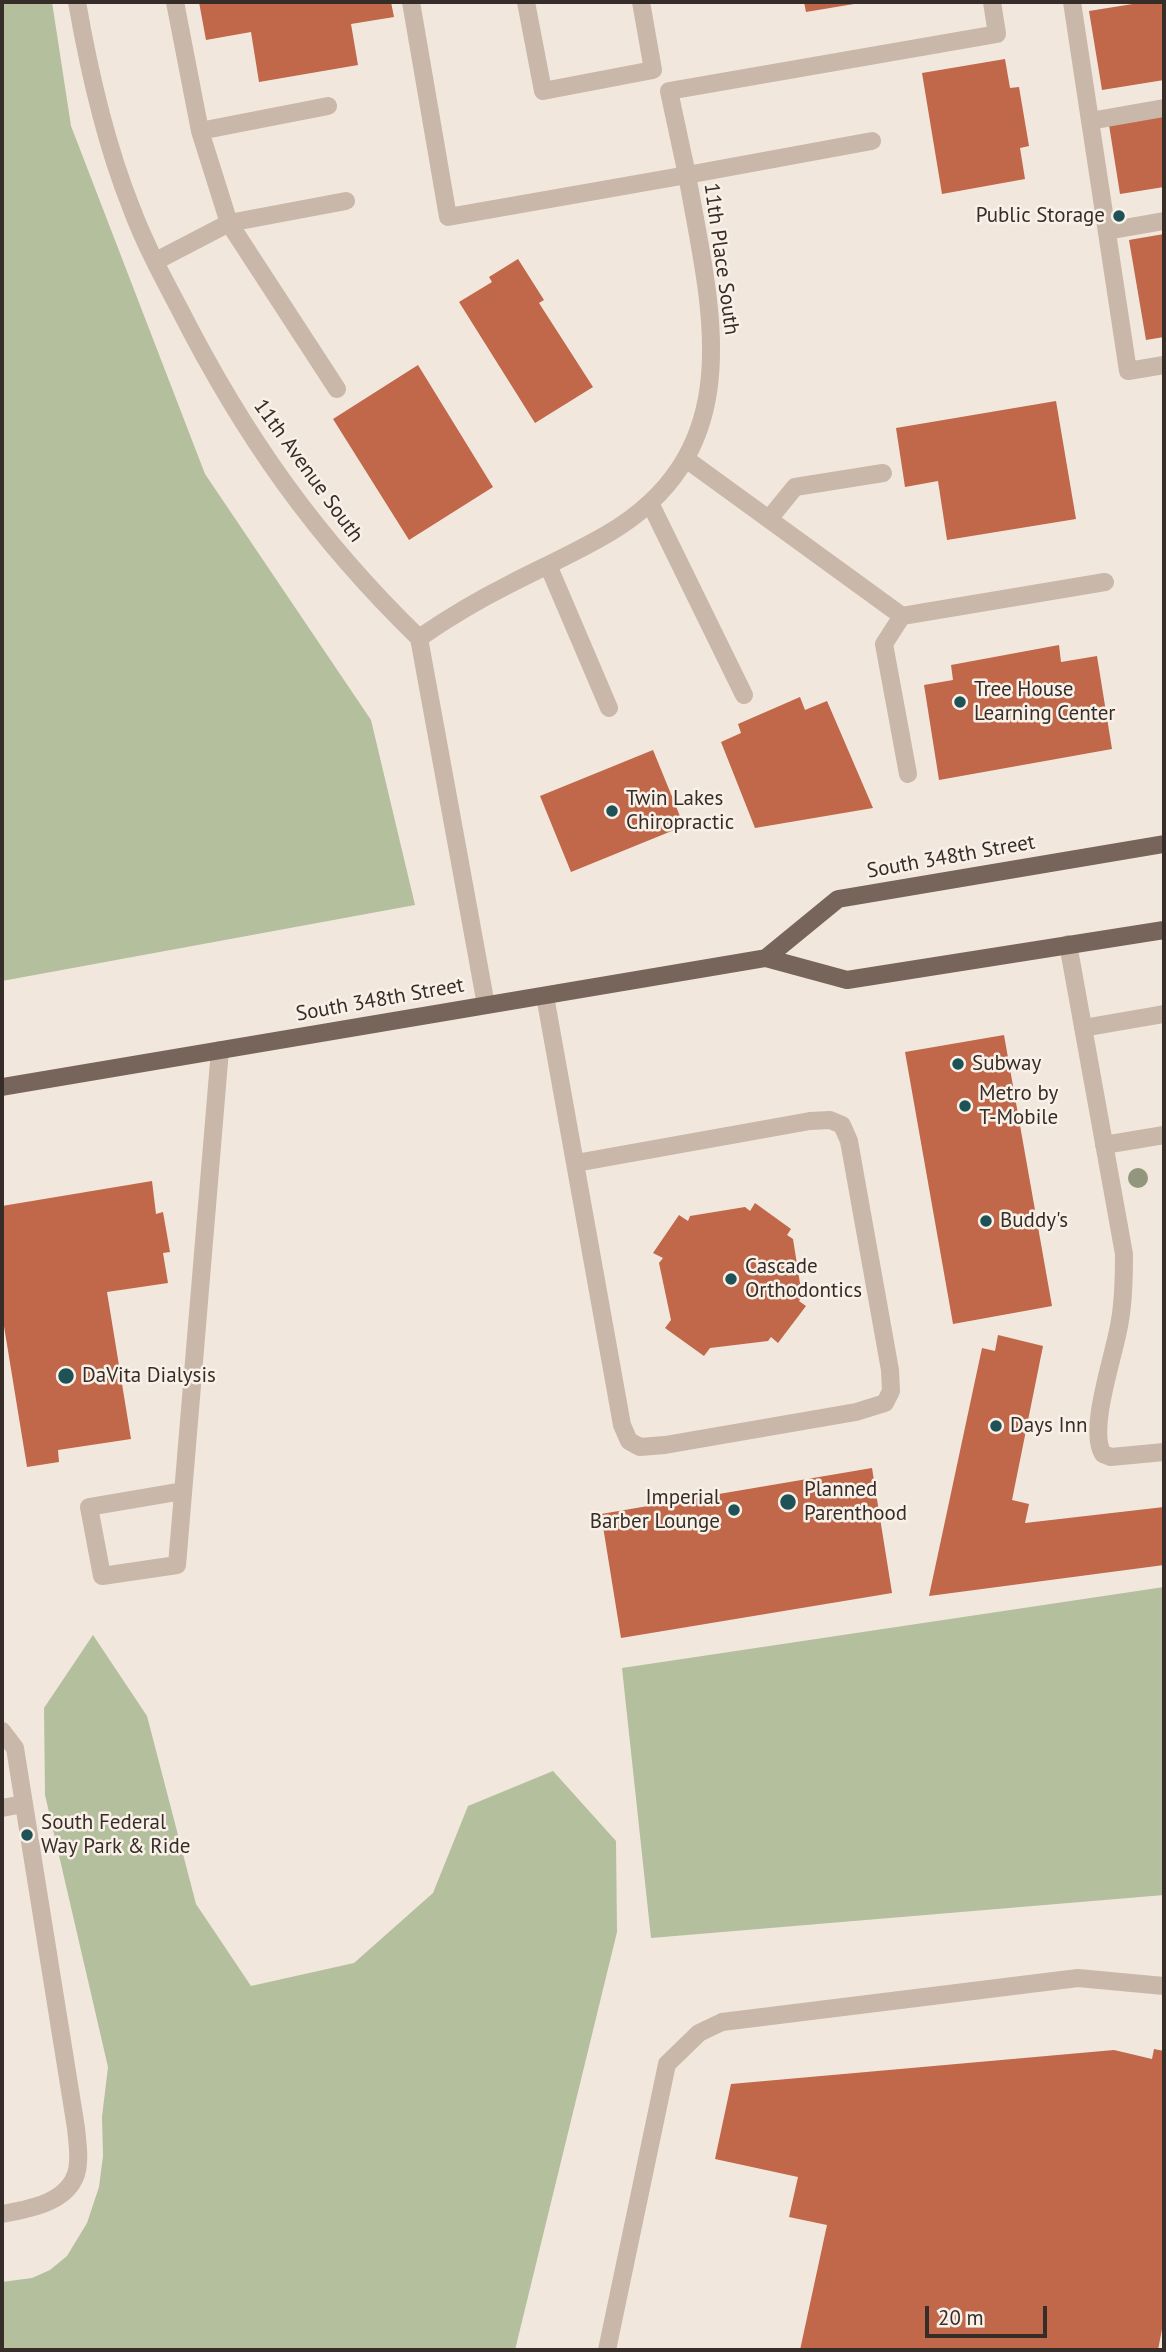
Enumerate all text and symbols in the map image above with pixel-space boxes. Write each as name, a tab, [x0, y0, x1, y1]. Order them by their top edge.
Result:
street label: 11th Place South	[698, 181, 744, 337]
place label: Public Storage	[976, 203, 1105, 229]
marker: Public Storage	[1111, 208, 1127, 224]
street label: 11th Avenue South	[248, 395, 368, 547]
place label: Tree House Learning Center	[974, 677, 1115, 727]
marker: Tree House Learning Center	[952, 694, 968, 710]
place label: Twin Lakes Chiropractic	[626, 786, 734, 836]
marker: Twin Lakes Chiropractic	[604, 803, 620, 819]
street label: South 348th Street	[865, 830, 1037, 884]
street label: South 348th Street	[294, 973, 466, 1027]
place label: Subway	[972, 1051, 1041, 1077]
marker: Subway	[950, 1056, 966, 1072]
place label: Metro by T-Mobile	[979, 1081, 1058, 1131]
marker: Metro by T-Mobile	[957, 1098, 973, 1114]
place label: Buddy's	[1000, 1208, 1068, 1234]
marker: Buddy's	[978, 1213, 994, 1229]
place label: Cascade Orthodontics	[745, 1254, 862, 1304]
marker: Cascade Orthodontics	[723, 1271, 739, 1287]
place label: DaVita Dialysis	[82, 1363, 216, 1389]
marker: DaVita Dialysis	[56, 1366, 76, 1386]
place label: Days Inn	[1010, 1413, 1087, 1439]
marker: Days Inn	[988, 1418, 1004, 1434]
place label: Planned Parenthood	[804, 1477, 907, 1527]
place label: Imperial Barber Lounge	[590, 1485, 720, 1535]
marker: Planned Parenthood	[778, 1492, 798, 1512]
marker: Imperial Barber Lounge	[726, 1502, 742, 1518]
place label: South Federal Way Park & Ride	[41, 1810, 190, 1860]
marker: South Federal Way Park & Ride	[19, 1827, 35, 1843]
scale bar	[928, 2292, 1050, 2336]
text: 20 m	[938, 2304, 984, 2331]

